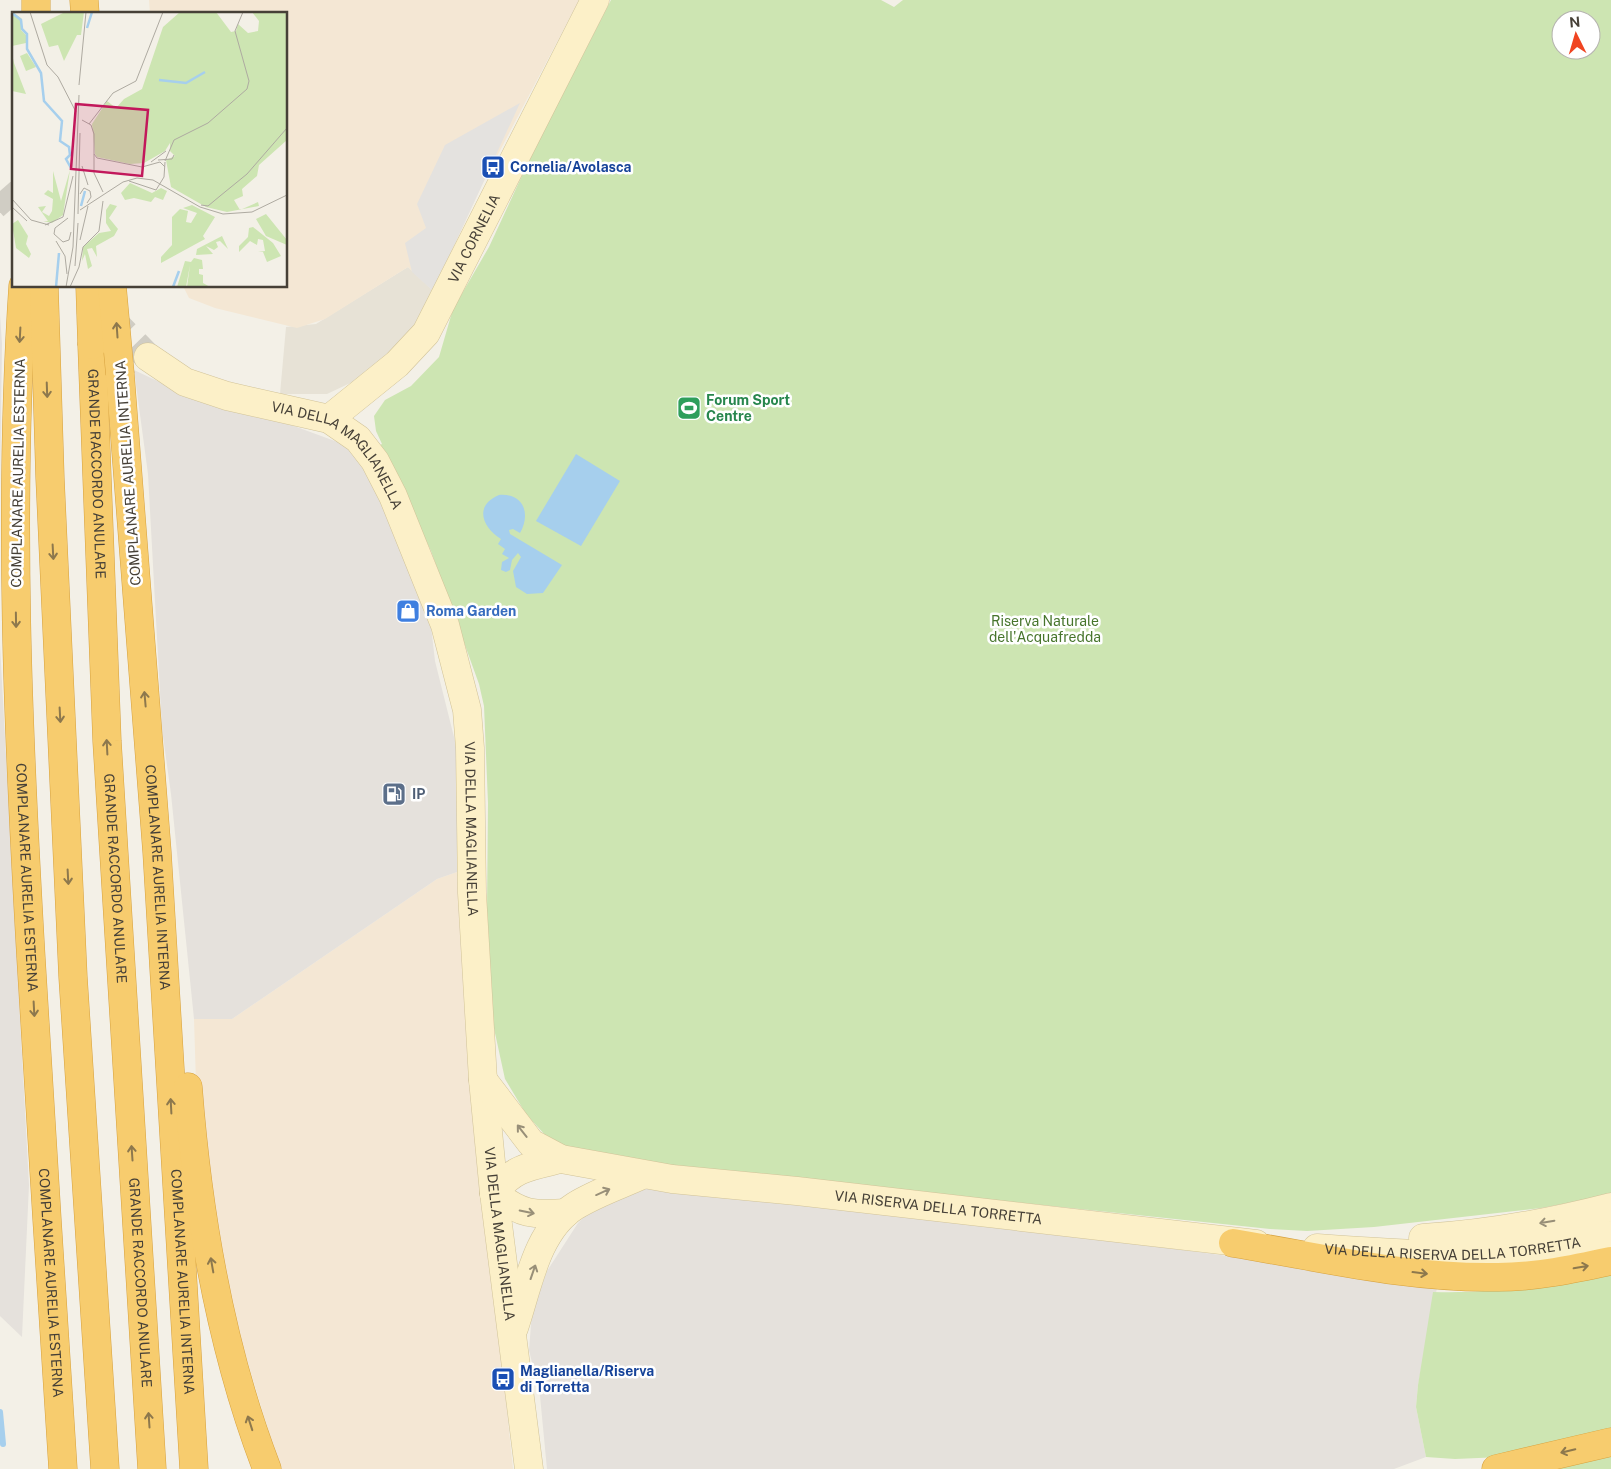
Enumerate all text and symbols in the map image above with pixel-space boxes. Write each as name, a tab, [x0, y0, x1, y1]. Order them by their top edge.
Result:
north arrow	[1551, 10, 1601, 60]
inset map	[12, 12, 288, 288]
text: N	[1569, 14, 1581, 30]
bus stop icon: Cornelia/Avolasca	[480, 154, 506, 180]
place label: Cornelia/Avolasca	[510, 159, 632, 175]
street label: VIA CORNELIA	[445, 191, 503, 285]
one-way arrow	[112, 322, 121, 338]
one-way arrow	[16, 327, 25, 343]
street label: COMPLANARE AURELIA ESTERNA	[8, 358, 28, 588]
street label: COMPLANARE AURELIA INTERNA	[112, 360, 144, 586]
street label: GRANDE RACCORDO ANULARE	[85, 369, 109, 579]
one-way arrow	[43, 382, 52, 398]
place label: Forum Sport Centre	[706, 392, 790, 424]
sports icon: Forum Sport Centre	[676, 395, 702, 421]
street label: VIA DELLA MAGLIANELLA	[270, 398, 405, 512]
one-way arrow	[49, 544, 58, 560]
shop icon: Roma Garden	[395, 598, 421, 624]
place label: Roma Garden	[426, 603, 516, 619]
one-way arrow	[11, 612, 21, 628]
park label: Riserva Naturale dell'Acquafredda	[989, 613, 1101, 645]
one-way arrow	[140, 692, 150, 708]
one-way arrow	[56, 706, 65, 722]
one-way arrow	[103, 739, 112, 755]
street label: VIA DELLA MAGLIANELLA	[462, 741, 481, 917]
street label: COMPLANARE AURELIA ESTERNA	[13, 763, 41, 993]
street label: COMPLANARE AURELIA INTERNA	[142, 764, 173, 991]
street label: GRANDE RACCORDO ANULARE	[101, 773, 130, 984]
fuel station icon: IP	[381, 781, 407, 807]
place label: IP	[412, 786, 425, 802]
one-way arrow	[63, 869, 72, 885]
one-way arrow	[30, 1001, 39, 1017]
one-way arrow	[167, 1098, 176, 1114]
one-way arrow	[517, 1125, 528, 1138]
one-way arrow	[128, 1146, 137, 1162]
street label: VIA DELLA MAGLIANELLA	[482, 1146, 518, 1322]
street label: COMPLANARE AURELIA ESTERNA	[36, 1168, 66, 1398]
street label: COMPLANARE AURELIA INTERNA	[168, 1168, 198, 1395]
street label: GRANDE RACCORDO ANULARE	[126, 1177, 155, 1388]
one-way arrow	[595, 1187, 610, 1197]
street label: VIA RISERVA DELLA TORRETTA	[834, 1187, 1043, 1227]
one-way arrow	[519, 1208, 535, 1218]
one-way arrow	[1539, 1217, 1555, 1227]
street label: VIA DELLA RISERVA DELLA TORRETTA	[1324, 1234, 1582, 1263]
one-way arrow	[206, 1258, 216, 1274]
one-way arrow	[1573, 1262, 1589, 1272]
one-way arrow	[529, 1265, 538, 1281]
one-way arrow	[1411, 1268, 1427, 1278]
place label: Maglianella/Riserva di Torretta	[520, 1363, 654, 1395]
bus stop icon: Maglianella/Riserva di Torretta	[490, 1366, 516, 1392]
one-way arrow	[144, 1413, 153, 1429]
one-way arrow	[245, 1415, 255, 1431]
one-way arrow	[1561, 1447, 1577, 1456]

